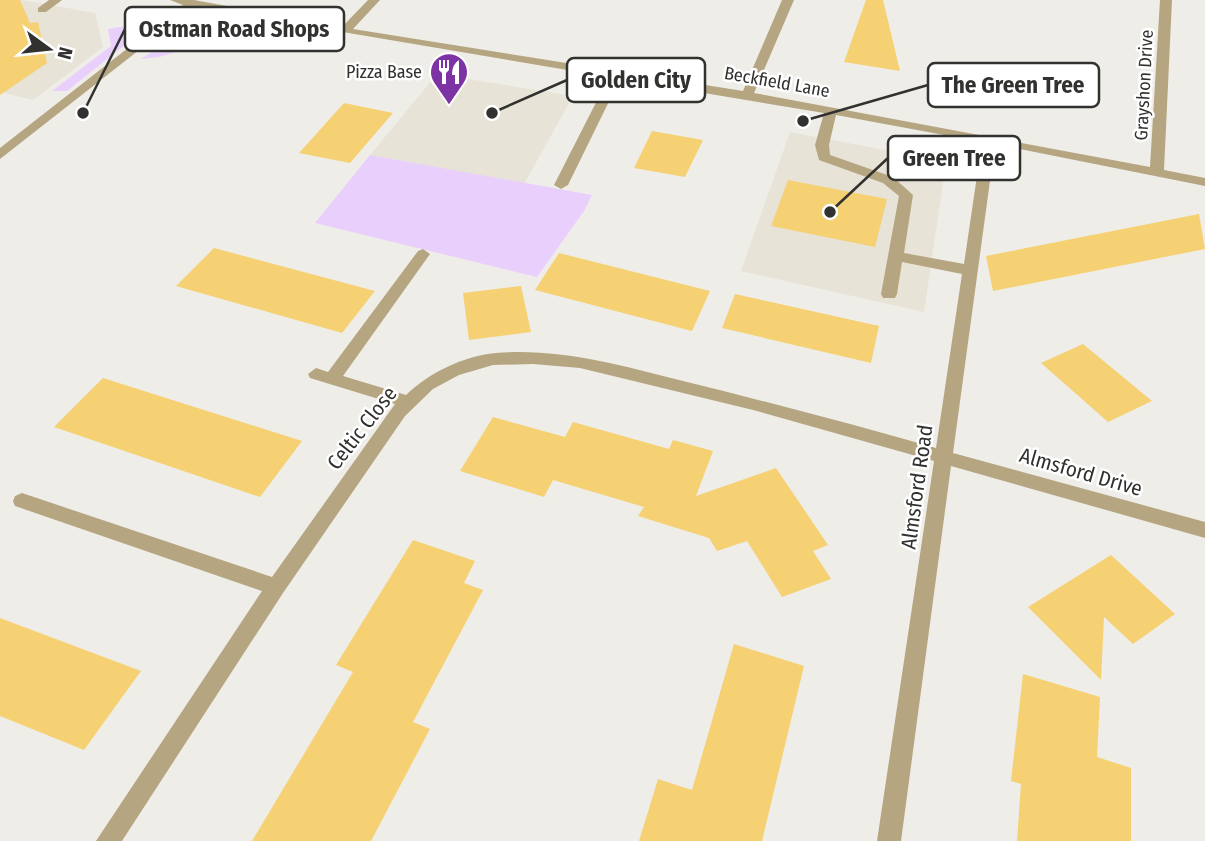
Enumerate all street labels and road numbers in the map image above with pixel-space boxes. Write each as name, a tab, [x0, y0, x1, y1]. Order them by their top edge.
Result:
street label: Grayshon Drive	[1130, 29, 1158, 141]
street label: Beckfield Lane	[723, 62, 832, 102]
street label: Celtic Close	[321, 381, 403, 475]
street label: Almsford Road	[895, 423, 939, 551]
street label: Almsford Drive	[1017, 442, 1145, 502]

